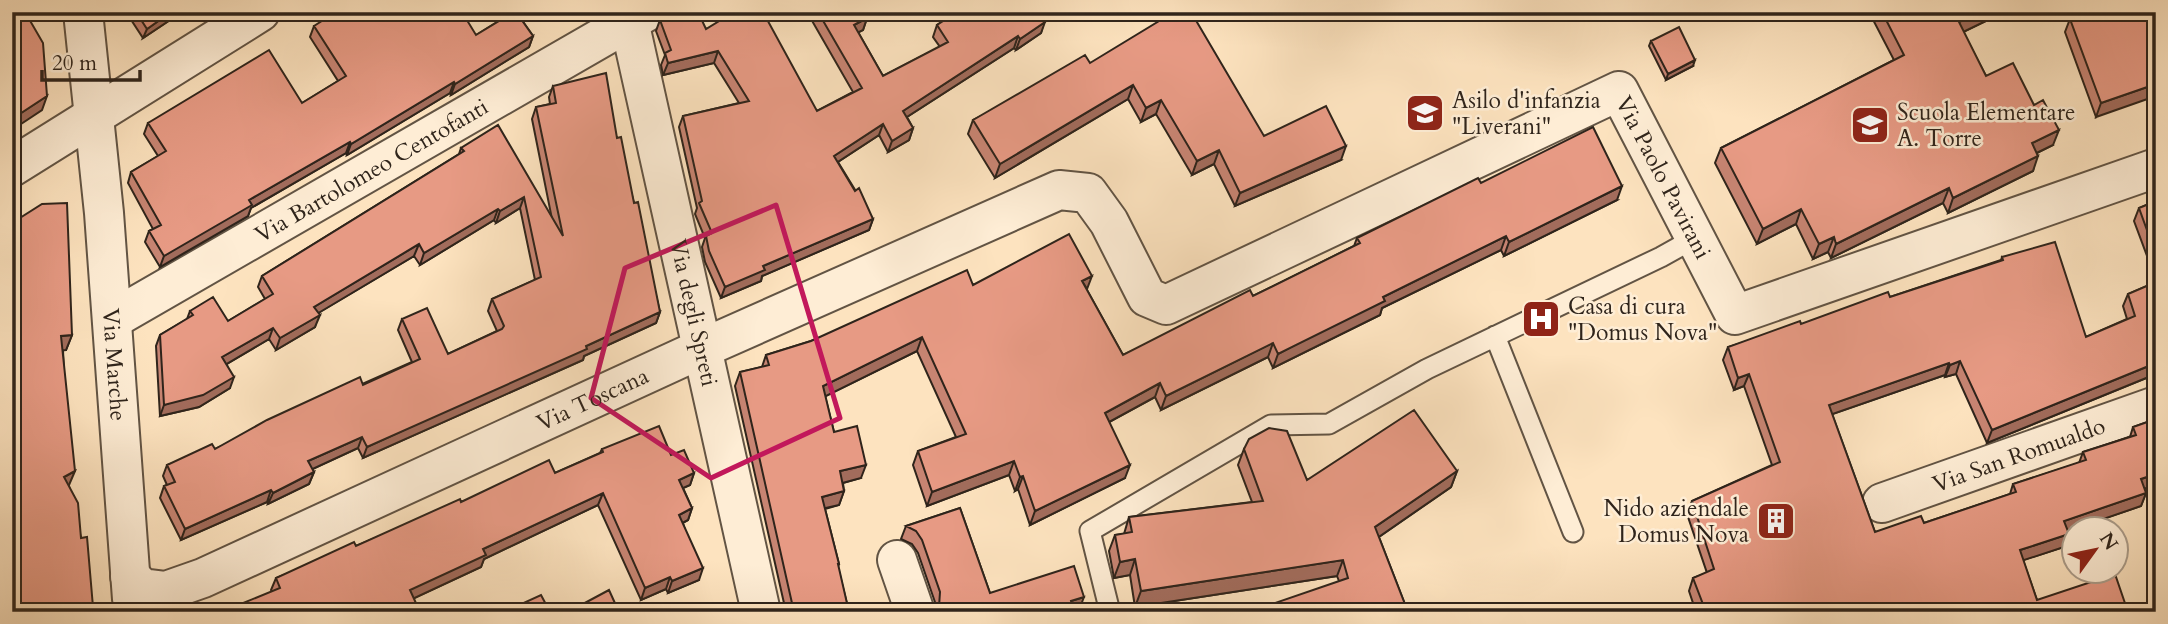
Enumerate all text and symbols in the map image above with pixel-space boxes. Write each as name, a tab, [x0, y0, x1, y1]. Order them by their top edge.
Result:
scale bar	[42, 38, 140, 82]
text: 20 m	[52, 49, 97, 78]
place label: Asilo d'infanzia "Liverani"	[1452, 85, 1601, 142]
street label: Via Paolo Pavirani	[1609, 90, 1719, 264]
street label: Via Bartolomeo Centofanti	[249, 91, 494, 250]
school or university icon: Asilo d'infanzia "Liverani"	[1404, 92, 1446, 134]
place label: Scuola Elementare A. Torre	[1897, 97, 2076, 154]
school or university icon: Scuola Elementare A. Torre	[1849, 104, 1891, 146]
street label: Via degli Spreti	[663, 236, 726, 389]
place label: Casa di cura "Domus Nova"	[1568, 291, 1717, 348]
hospital icon: Casa di cura "Domus Nova"	[1520, 298, 1562, 340]
street label: Via Marche	[95, 307, 135, 422]
street label: Via Toscana	[531, 360, 653, 438]
street label: Via San Romualdo	[1928, 410, 2109, 499]
place label: Nido aziendale Domus Nova	[1603, 493, 1749, 550]
building icon: Nido aziendale Domus Nova	[1755, 500, 1797, 542]
north arrow	[2060, 516, 2130, 586]
text: N	[2093, 527, 2124, 556]

